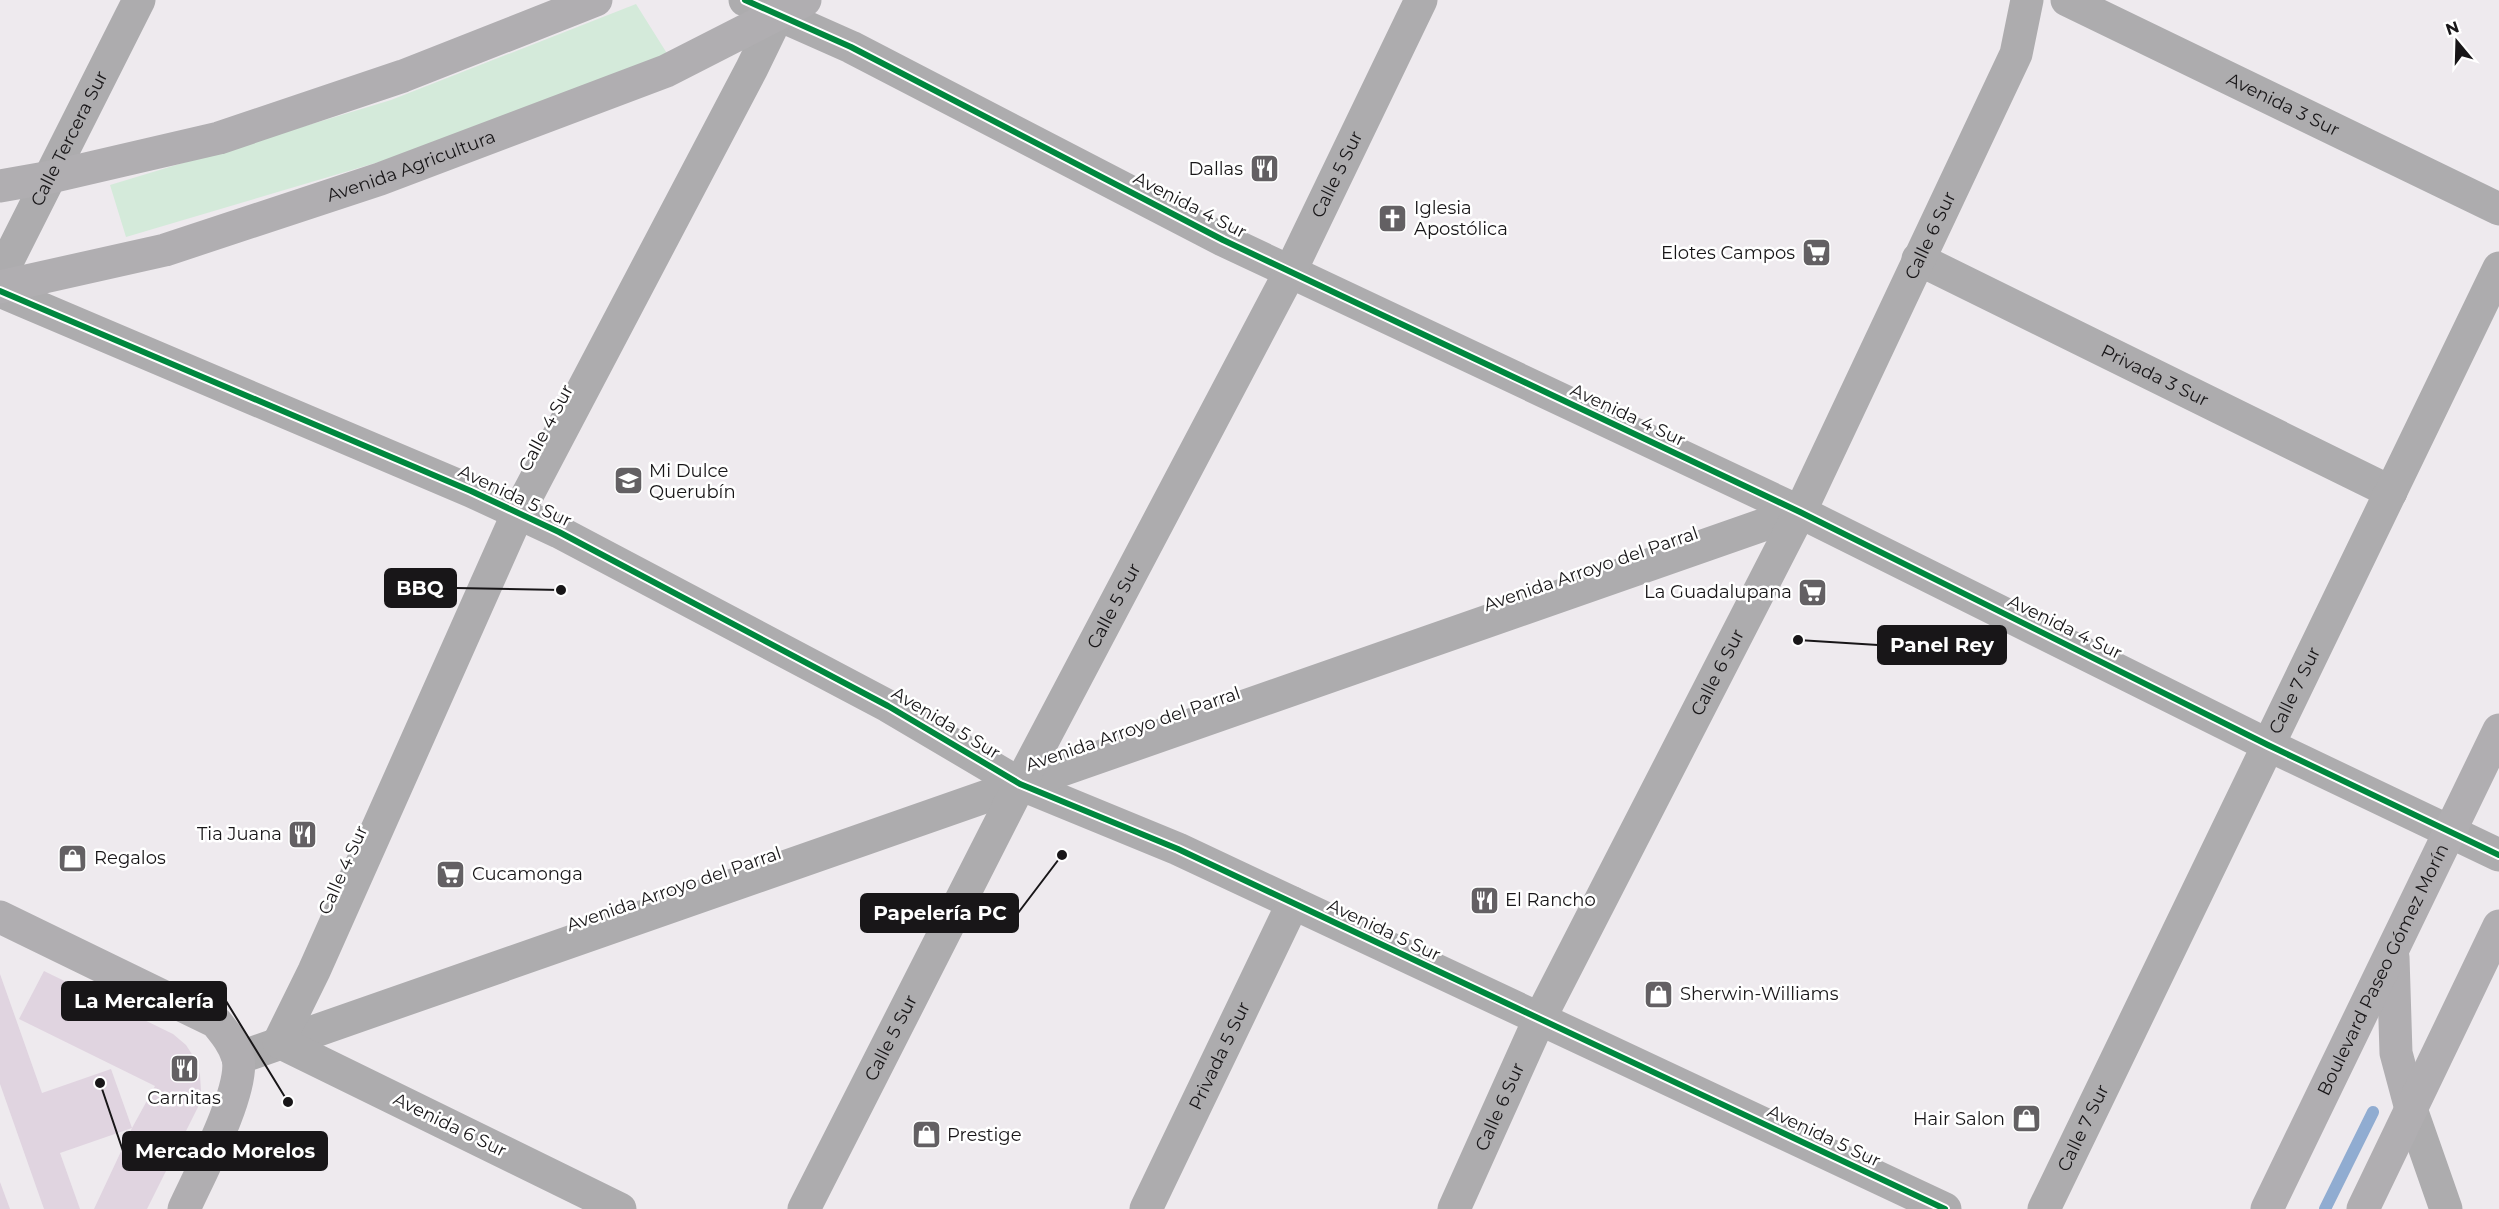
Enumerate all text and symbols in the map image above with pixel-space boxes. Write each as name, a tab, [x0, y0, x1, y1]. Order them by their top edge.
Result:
north arrow	[2427, 12, 2487, 72]
text: N	[2443, 17, 2461, 39]
street label: Calle Tercera Sur	[26, 67, 113, 210]
street label: Avenida 3 Sur	[2223, 68, 2343, 141]
street label: Avenida Agricultura	[324, 125, 498, 207]
street label: Calle 5 Sur	[1307, 127, 1367, 221]
restaurant icon: Dallas	[1248, 153, 1280, 185]
place label: Dallas	[1188, 158, 1243, 180]
street label: Avenida 4 Sur	[1130, 167, 1250, 243]
street label: Calle 6 Sur	[1900, 188, 1961, 283]
place label: Iglesia Apostólica	[1414, 197, 1508, 240]
church icon: Iglesia Apostólica	[1377, 202, 1409, 234]
supermarket icon: Elotes Campos	[1800, 237, 1832, 269]
place label: Elotes Campos	[1661, 242, 1795, 264]
street label: Privada 3 Sur	[2097, 340, 2212, 411]
street label: Avenida 4 Sur	[1567, 379, 1689, 451]
street label: Calle 4 Sur	[514, 381, 578, 475]
street label: Avenida 5 Sur	[455, 460, 575, 532]
place label: Mi Dulce Querubín	[649, 460, 736, 503]
school or university icon: Mi Dulce Querubín	[612, 465, 644, 497]
street label: Avenida Arroyo del Parral	[1481, 522, 1701, 616]
street label: Calle 5 Sur	[1082, 559, 1146, 653]
callout: BBQ	[385, 569, 456, 607]
text: BBQ	[396, 576, 444, 600]
supermarket icon: La Guadalupana	[1797, 576, 1829, 608]
place label: La Guadalupana	[1644, 581, 1792, 603]
street label: Avenida 4 Sur	[2004, 590, 2126, 664]
street label: Calle 6 Sur	[1686, 625, 1749, 720]
callout: Panel Rey	[1878, 626, 2006, 664]
text: Panel Rey	[1890, 633, 1995, 657]
street label: Calle 7 Sur	[2264, 643, 2325, 738]
street label: Avenida 5 Sur	[888, 682, 1004, 764]
street label: Avenida Arroyo del Parral	[1023, 682, 1243, 776]
restaurant icon: Tia Juana	[287, 818, 319, 850]
street label: Calle 4 Sur	[314, 822, 372, 918]
place label: Tia Juana	[197, 823, 282, 845]
street label: Boulevard Paseo Gómez Morín	[2313, 840, 2453, 1099]
shop icon: Regalos	[57, 842, 89, 874]
street label: Avenida Arroyo del Parral	[564, 842, 784, 936]
place label: Regalos	[94, 847, 166, 869]
supermarket icon: Cucamonga	[435, 858, 467, 890]
place label: Cucamonga	[472, 863, 583, 885]
restaurant icon: El Rancho	[1468, 884, 1500, 916]
place label: El Rancho	[1505, 889, 1596, 911]
callout: Papelería PC	[861, 894, 1018, 932]
street label: Avenida 5 Sur	[1324, 894, 1444, 966]
text: Papelería PC	[873, 901, 1007, 925]
shop icon: Sherwin-Williams	[1643, 978, 1675, 1010]
callout: La Mercalería	[62, 982, 226, 1020]
place label: Sherwin-Williams	[1680, 983, 1839, 1005]
text: La Mercalería	[74, 989, 214, 1013]
street label: Calle 5 Sur	[860, 991, 922, 1085]
street label: Privada 5 Sur	[1184, 998, 1255, 1113]
restaurant icon: Carnitas	[168, 1053, 200, 1085]
street label: Calle 6 Sur	[1471, 1059, 1529, 1155]
street label: Calle 7 Sur	[2053, 1081, 2114, 1175]
place label: Carnitas	[147, 1087, 221, 1109]
street label: Avenida 6 Sur	[390, 1088, 510, 1162]
street label: Avenida 5 Sur	[1764, 1100, 1884, 1172]
shop icon: Hair Salon	[2010, 1103, 2042, 1135]
place label: Hair Salon	[1913, 1108, 2005, 1130]
shop icon: Prestige	[910, 1119, 942, 1151]
place label: Prestige	[947, 1124, 1022, 1146]
callout: Mercado Morelos	[123, 1132, 327, 1170]
text: Mercado Morelos	[135, 1139, 315, 1163]

